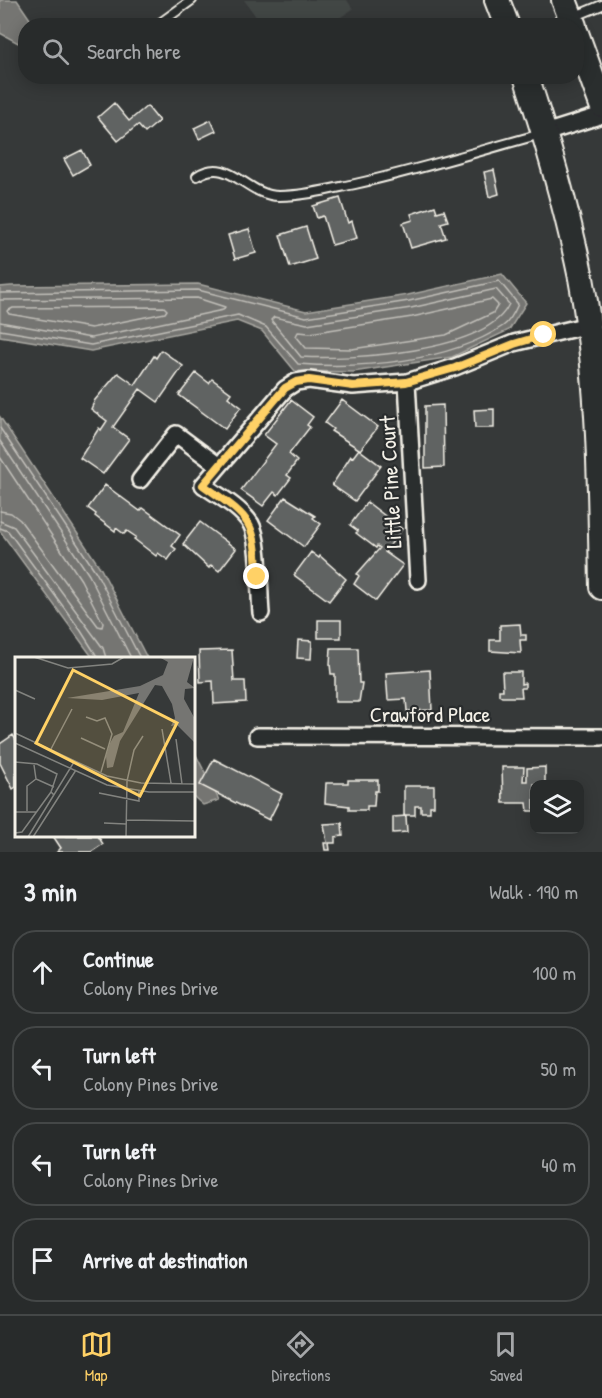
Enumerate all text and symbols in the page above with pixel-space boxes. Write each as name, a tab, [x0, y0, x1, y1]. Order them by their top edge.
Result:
search box	[18, 18, 584, 84]
icon: search	[39, 35, 72, 68]
text: Search here	[87, 36, 181, 66]
route start	[530, 321, 556, 347]
street label: Little Pine Court	[372, 414, 408, 549]
route end	[243, 563, 269, 589]
inset map	[15, 657, 195, 837]
street label: Crawford Place	[370, 699, 491, 729]
map controls	[530, 780, 584, 834]
button: layers	[530, 780, 584, 834]
text: 3 min	[24, 874, 77, 909]
text: Walk · 190 m	[489, 878, 578, 905]
text: Continue	[83, 944, 154, 974]
icon: ahead	[26, 956, 59, 989]
text: 100 m	[533, 959, 576, 986]
text: Colony Pines Drive	[83, 974, 219, 1001]
text: Turn left	[83, 1040, 156, 1070]
icon: left	[26, 1052, 59, 1085]
text: 50 m	[540, 1055, 576, 1082]
text: Colony Pines Drive	[83, 1070, 219, 1097]
text: Turn left	[83, 1136, 156, 1166]
icon: left	[26, 1148, 59, 1181]
text: 40 m	[541, 1151, 576, 1178]
text: Colony Pines Drive	[83, 1166, 219, 1193]
icon: arrive	[26, 1244, 59, 1277]
text: Arrive at destination	[83, 1245, 248, 1275]
tab: Map	[80, 1328, 113, 1386]
tab: Directions	[272, 1328, 330, 1386]
tab: Saved	[489, 1328, 522, 1386]

